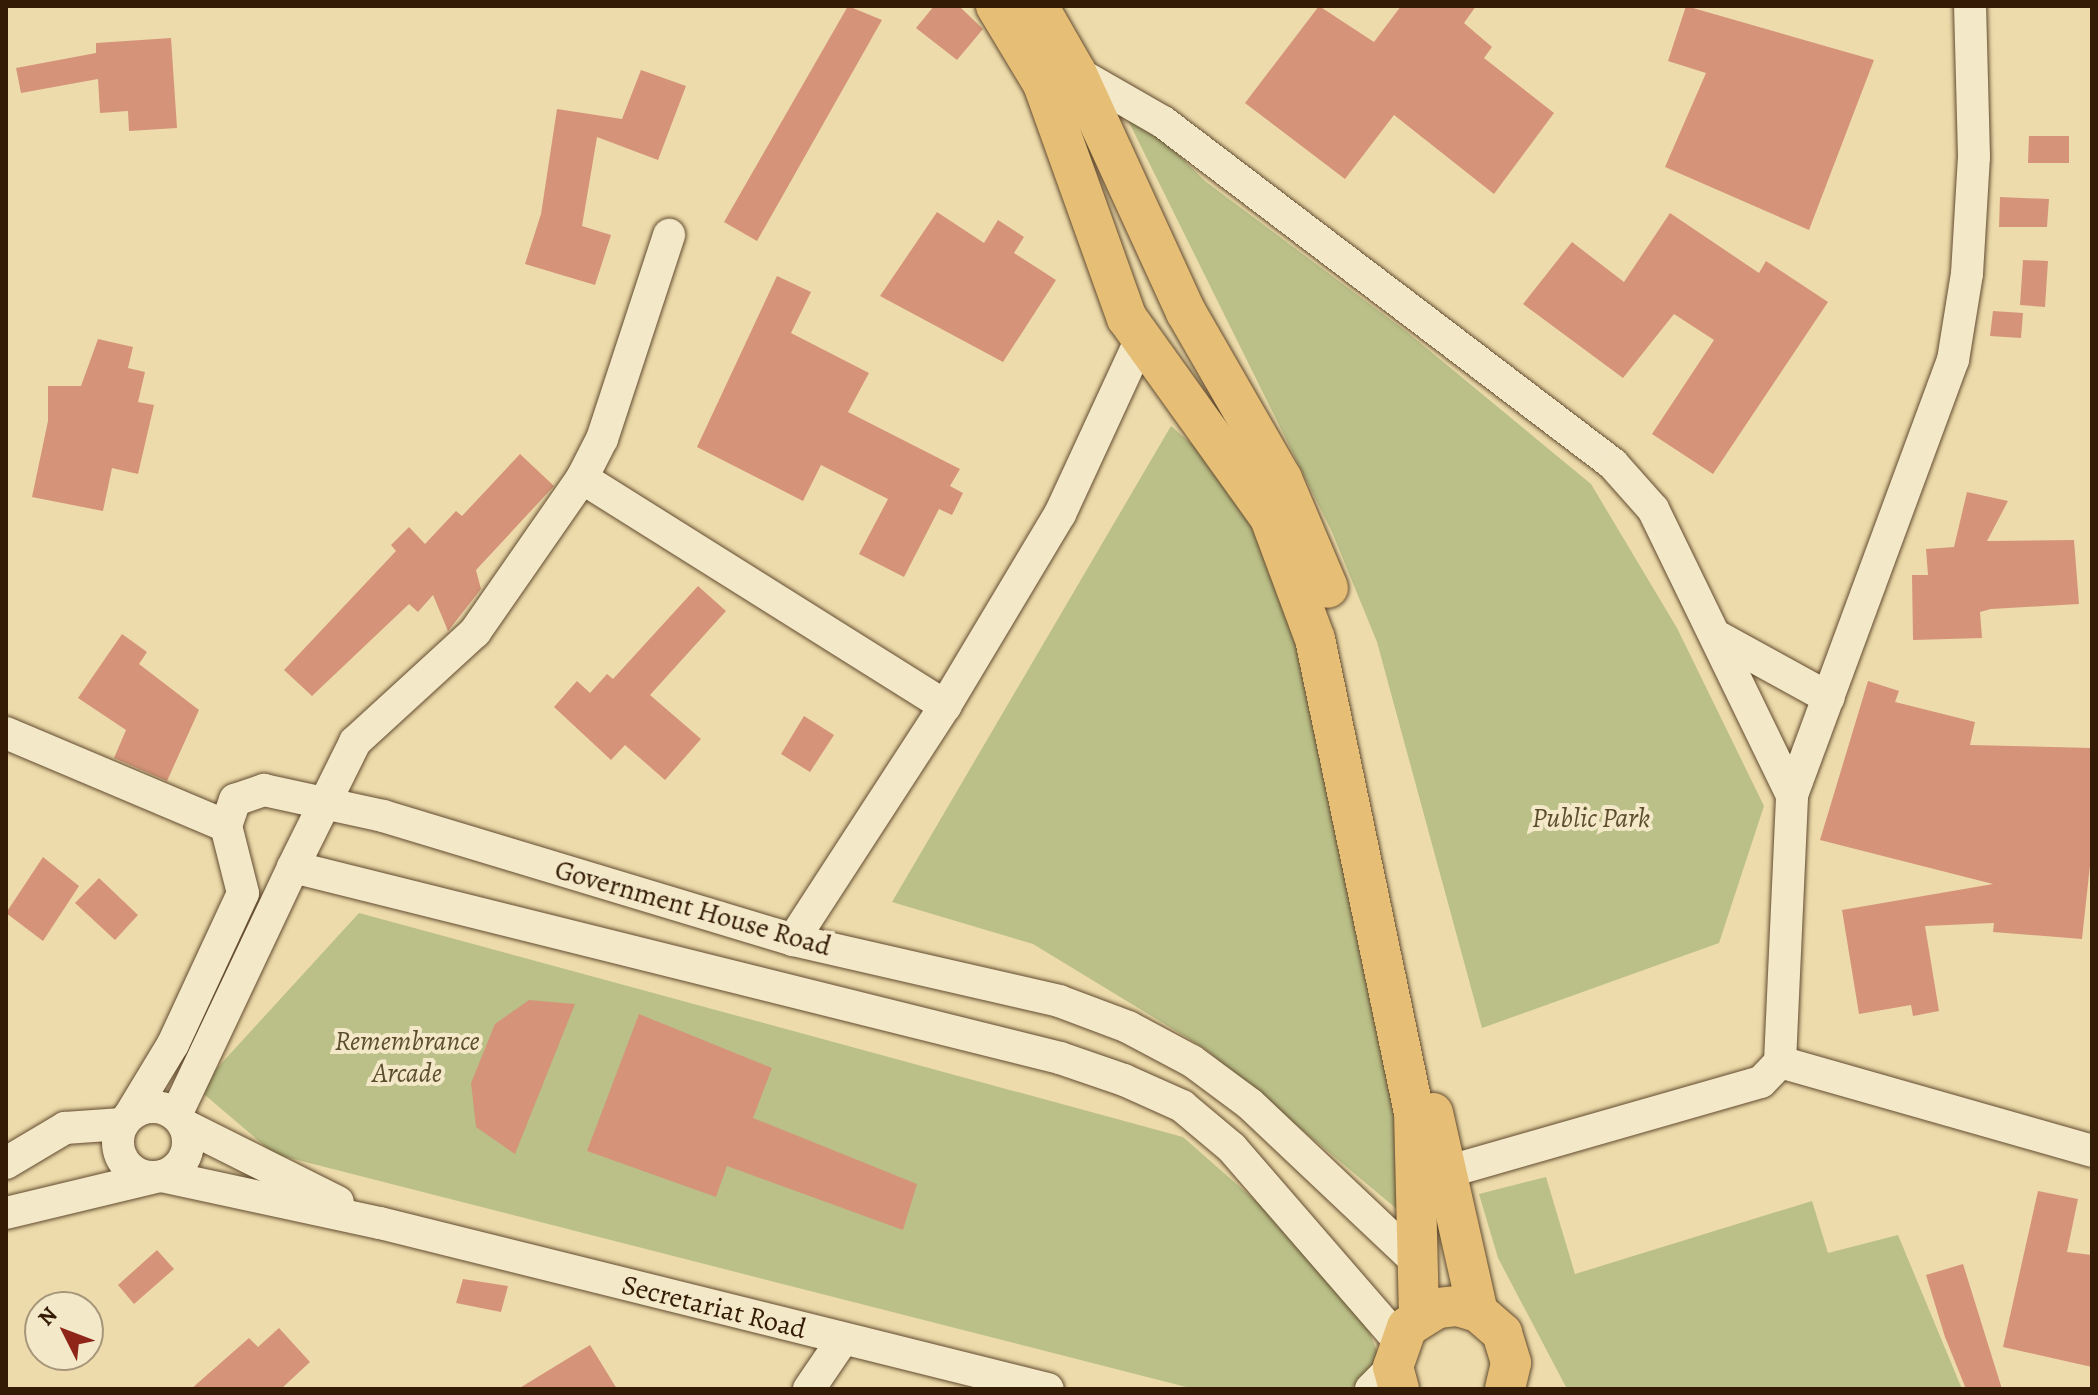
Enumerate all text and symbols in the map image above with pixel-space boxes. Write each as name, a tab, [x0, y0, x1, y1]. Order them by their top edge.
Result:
park label: Public Park	[1532, 801, 1650, 835]
street label: Government House Road	[551, 853, 835, 963]
park label: Remembrance Arcade	[334, 1024, 480, 1090]
street label: Secretariat Road	[618, 1268, 810, 1346]
north arrow	[24, 1291, 104, 1371]
text: N	[31, 1300, 64, 1332]

